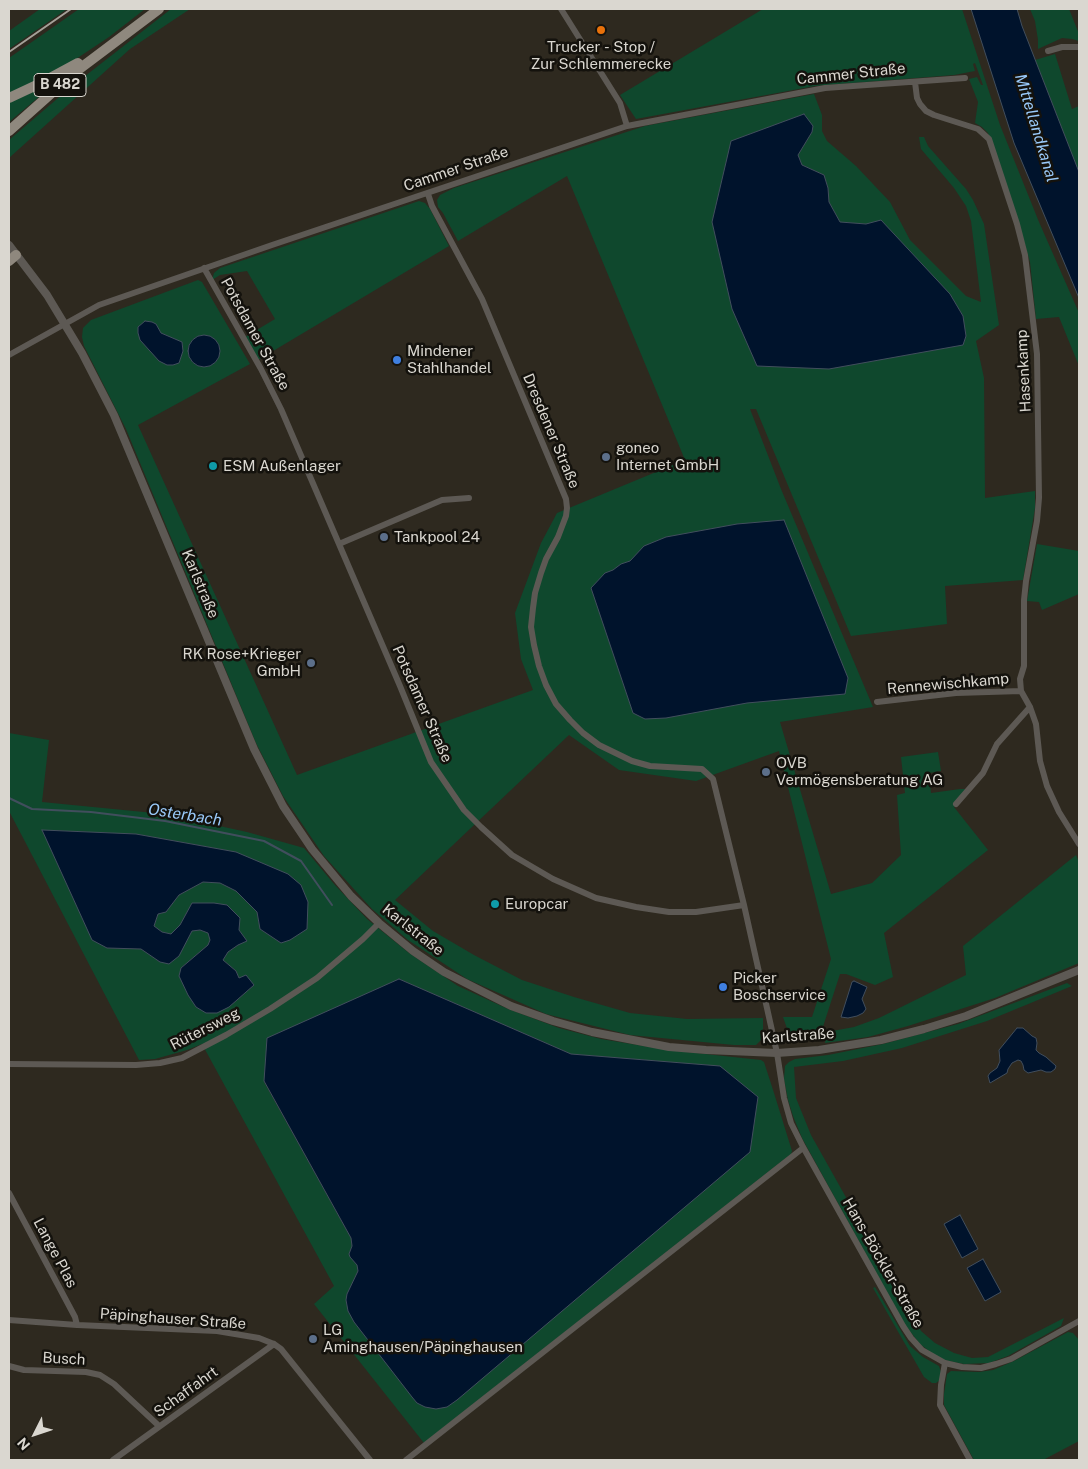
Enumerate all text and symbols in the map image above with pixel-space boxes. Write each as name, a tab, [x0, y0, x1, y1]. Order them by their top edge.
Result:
marker: Trucker - Stop / Zur Schlemmerecke	[595, 24, 607, 36]
place label: Trucker - Stop / Zur Schlemmerecke	[531, 38, 671, 73]
street label: Cammer Straße	[796, 59, 906, 89]
water label: Mittellandkanal	[1010, 71, 1062, 185]
road number: B 482	[34, 74, 86, 96]
street label: Cammer Straße	[401, 143, 511, 195]
street label: Potsdamer Straße	[217, 275, 293, 393]
street label: Hasenkamp	[1013, 329, 1035, 413]
place label: Mindener Stahlhandel	[407, 342, 492, 377]
marker: Mindener Stahlhandel	[391, 354, 403, 366]
street label: Dresdener Straße	[519, 371, 583, 491]
place label: goneo Internet GmbH	[616, 439, 719, 474]
marker: goneo Internet GmbH	[600, 451, 612, 463]
place label: ESM Außenlager	[223, 457, 341, 475]
marker: ESM Außenlager	[207, 460, 219, 472]
place label: Tankpool 24	[394, 528, 480, 546]
marker: Tankpool 24	[378, 531, 390, 543]
street label: Karlstraße	[177, 547, 223, 621]
street label: Potsdamer Straße	[388, 643, 456, 765]
place label: RK Rose+Krieger GmbH	[183, 645, 301, 680]
marker: RK Rose+Krieger GmbH	[305, 657, 317, 669]
street label: Rennewischkamp	[886, 670, 1010, 698]
place label: OVB Vermögensberatung AG	[776, 754, 943, 789]
marker: OVB Vermögensberatung AG	[760, 766, 772, 778]
water label: Osterbach	[147, 800, 223, 830]
place label: Europcar	[505, 895, 568, 913]
marker: Europcar	[489, 898, 501, 910]
street label: Karlstraße	[379, 900, 447, 960]
place label: Picker Boschservice	[733, 969, 826, 1004]
marker: Picker Boschservice	[717, 981, 729, 993]
street label: Rütersweg	[167, 1004, 243, 1054]
street label: Karlstraße	[761, 1024, 835, 1048]
street label: Hans-Böckler-Straße	[838, 1195, 928, 1331]
street label: Lange Plas	[29, 1215, 81, 1291]
street label: Päpinghauser Straße	[99, 1305, 247, 1333]
place label: LG Aminghausen/Päpinghausen	[323, 1321, 523, 1356]
marker: LG Aminghausen/Päpinghausen	[307, 1333, 319, 1345]
street label: Busch	[42, 1349, 86, 1369]
street label: Schaffahrt	[150, 1363, 222, 1421]
north arrow	[10, 1409, 60, 1459]
text: N	[14, 1434, 33, 1453]

